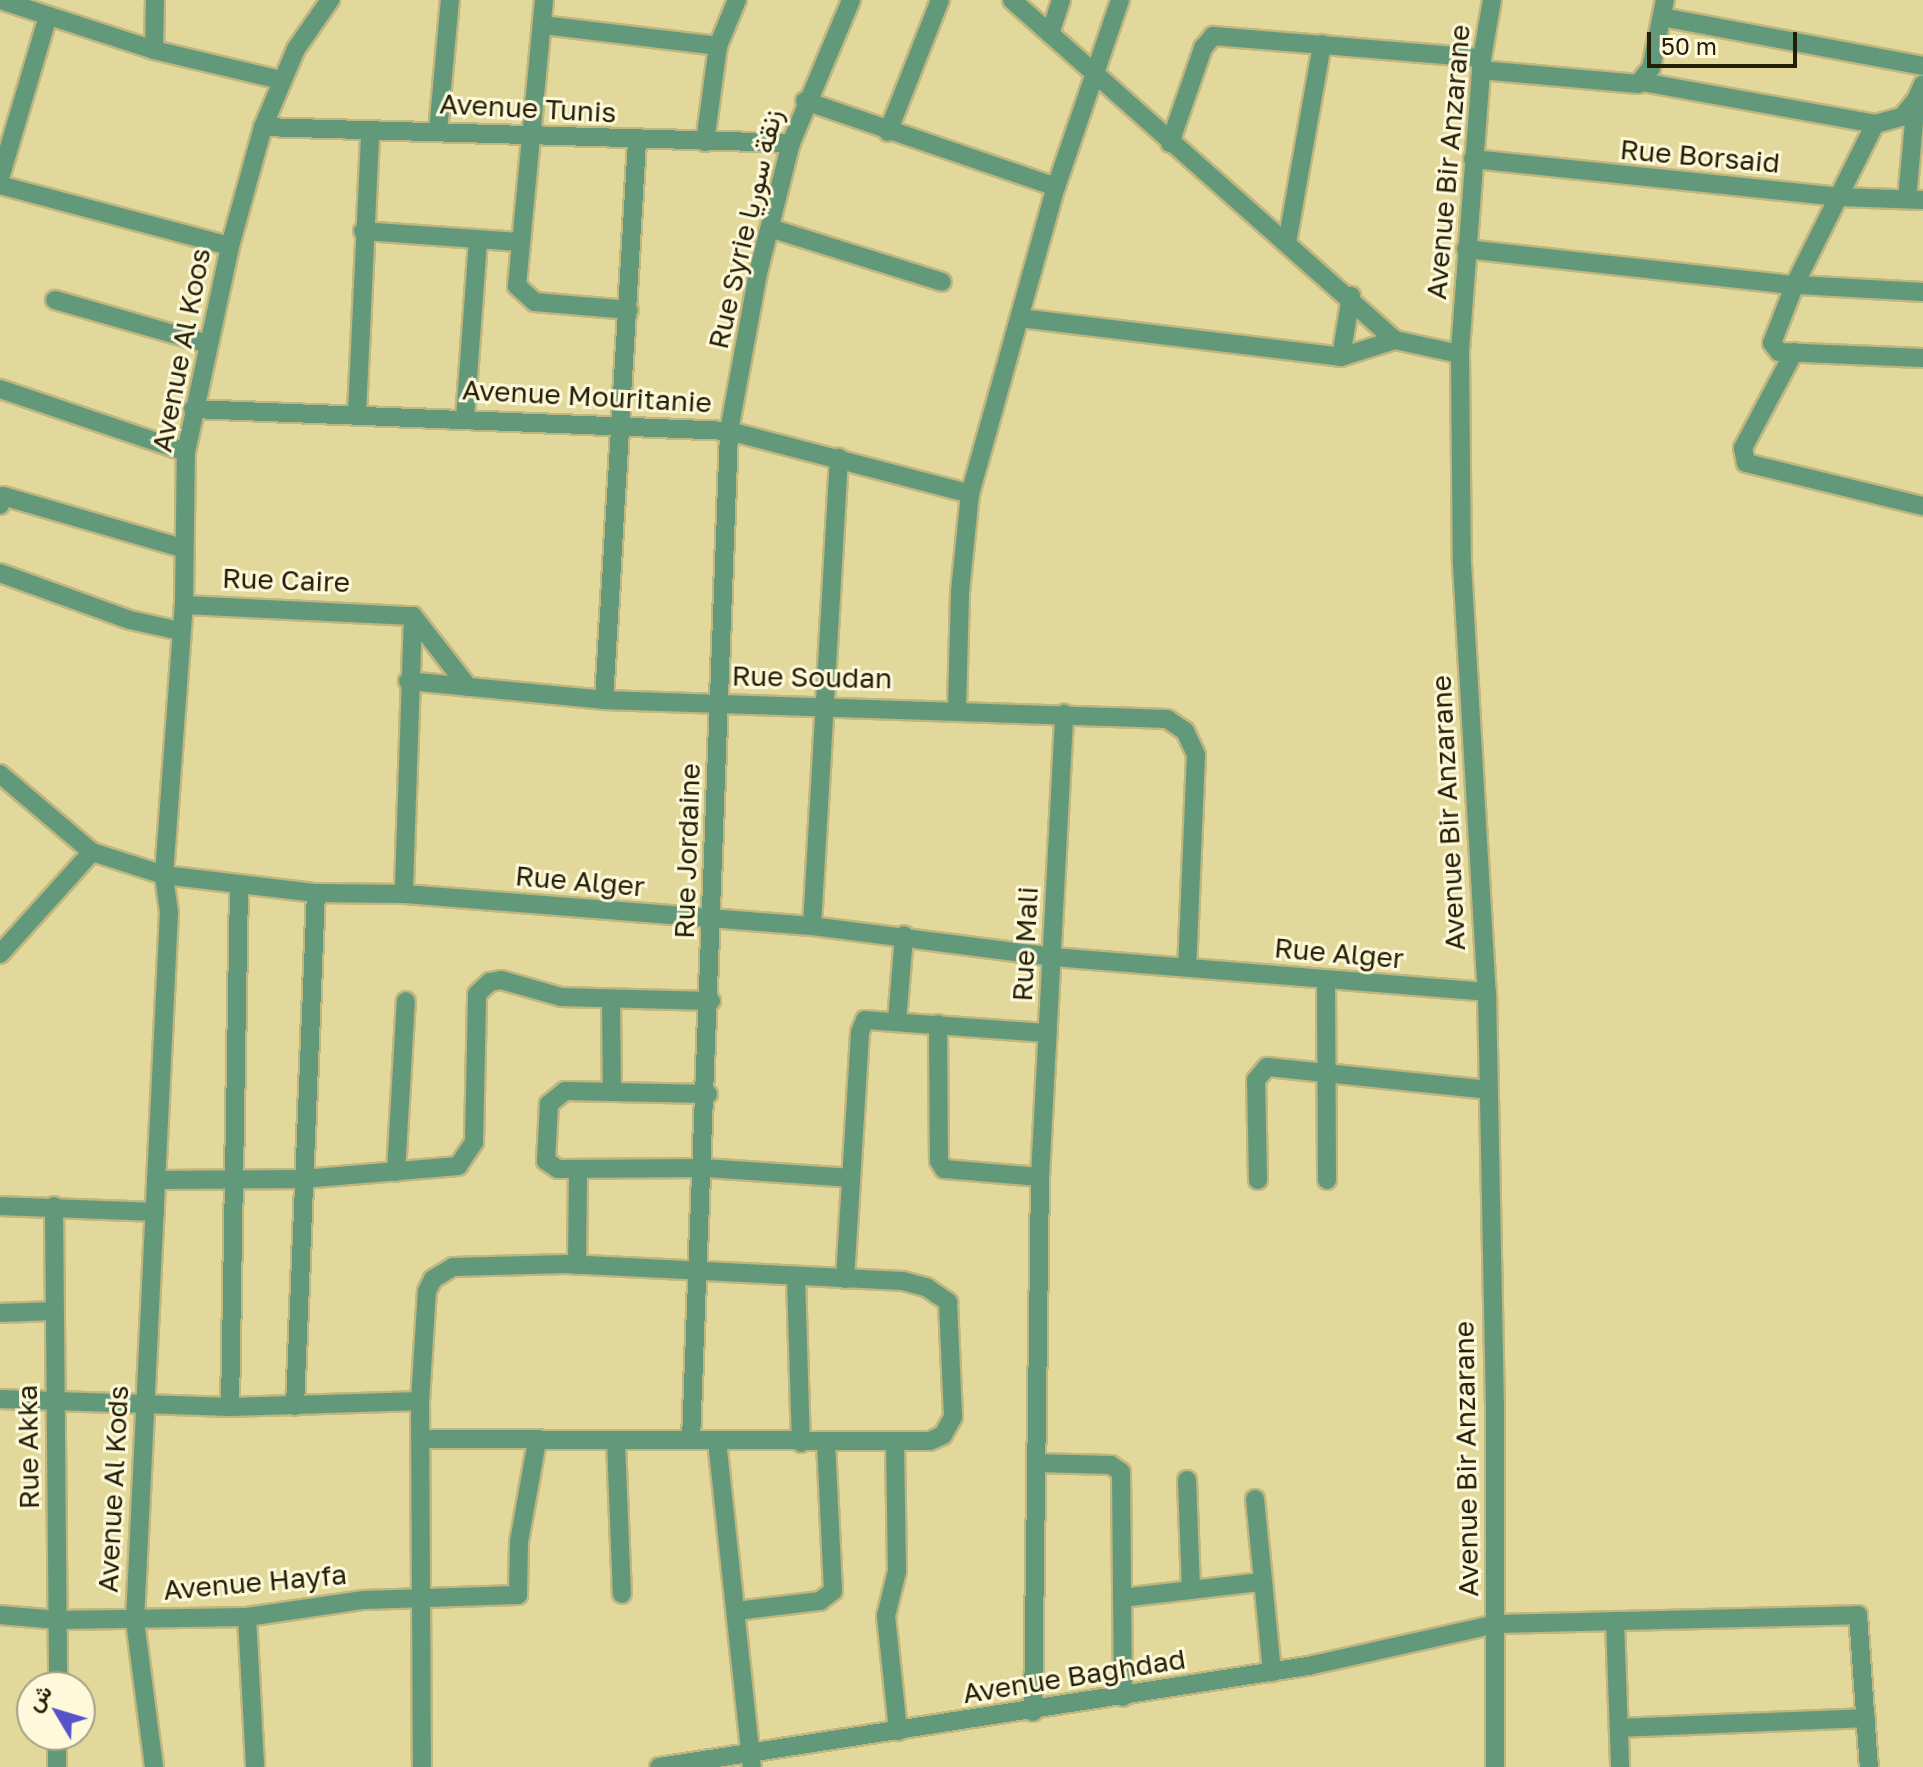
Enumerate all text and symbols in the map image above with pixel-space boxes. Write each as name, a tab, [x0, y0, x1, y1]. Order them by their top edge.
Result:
scale bar	[1651, 16, 1801, 66]
street label: Avenue Bir Anzarane	[1419, 23, 1477, 301]
text: 50 m	[1661, 31, 1717, 60]
street label: Avenue Tunis	[439, 87, 617, 129]
street label: Rue Syrie زنقة سوريا	[701, 106, 789, 352]
street label: Rue Borsaid	[1619, 132, 1781, 180]
street label: Avenue Al Koos	[145, 245, 217, 455]
street label: Avenue Mouritanie	[461, 373, 713, 419]
street label: Rue Caire	[222, 561, 350, 599]
street label: Rue Soudan	[731, 659, 893, 695]
street label: Avenue Bir Anzarane	[1424, 674, 1472, 952]
street label: Rue Jordaine	[667, 763, 707, 939]
street label: Rue Alger	[514, 859, 646, 903]
street label: Rue Mali	[1005, 886, 1045, 1002]
street label: Rue Alger	[1273, 931, 1405, 975]
street label: Avenue Bir Anzarane	[1447, 1321, 1485, 1597]
street label: Rue Akka	[10, 1384, 46, 1510]
street label: Avenue Al Kods	[91, 1384, 135, 1594]
street label: Avenue Hayfa	[162, 1557, 348, 1607]
street label: Avenue Baghdad	[960, 1642, 1188, 1710]
north arrow	[16, 1671, 96, 1751]
text: ش	[19, 1678, 57, 1716]

